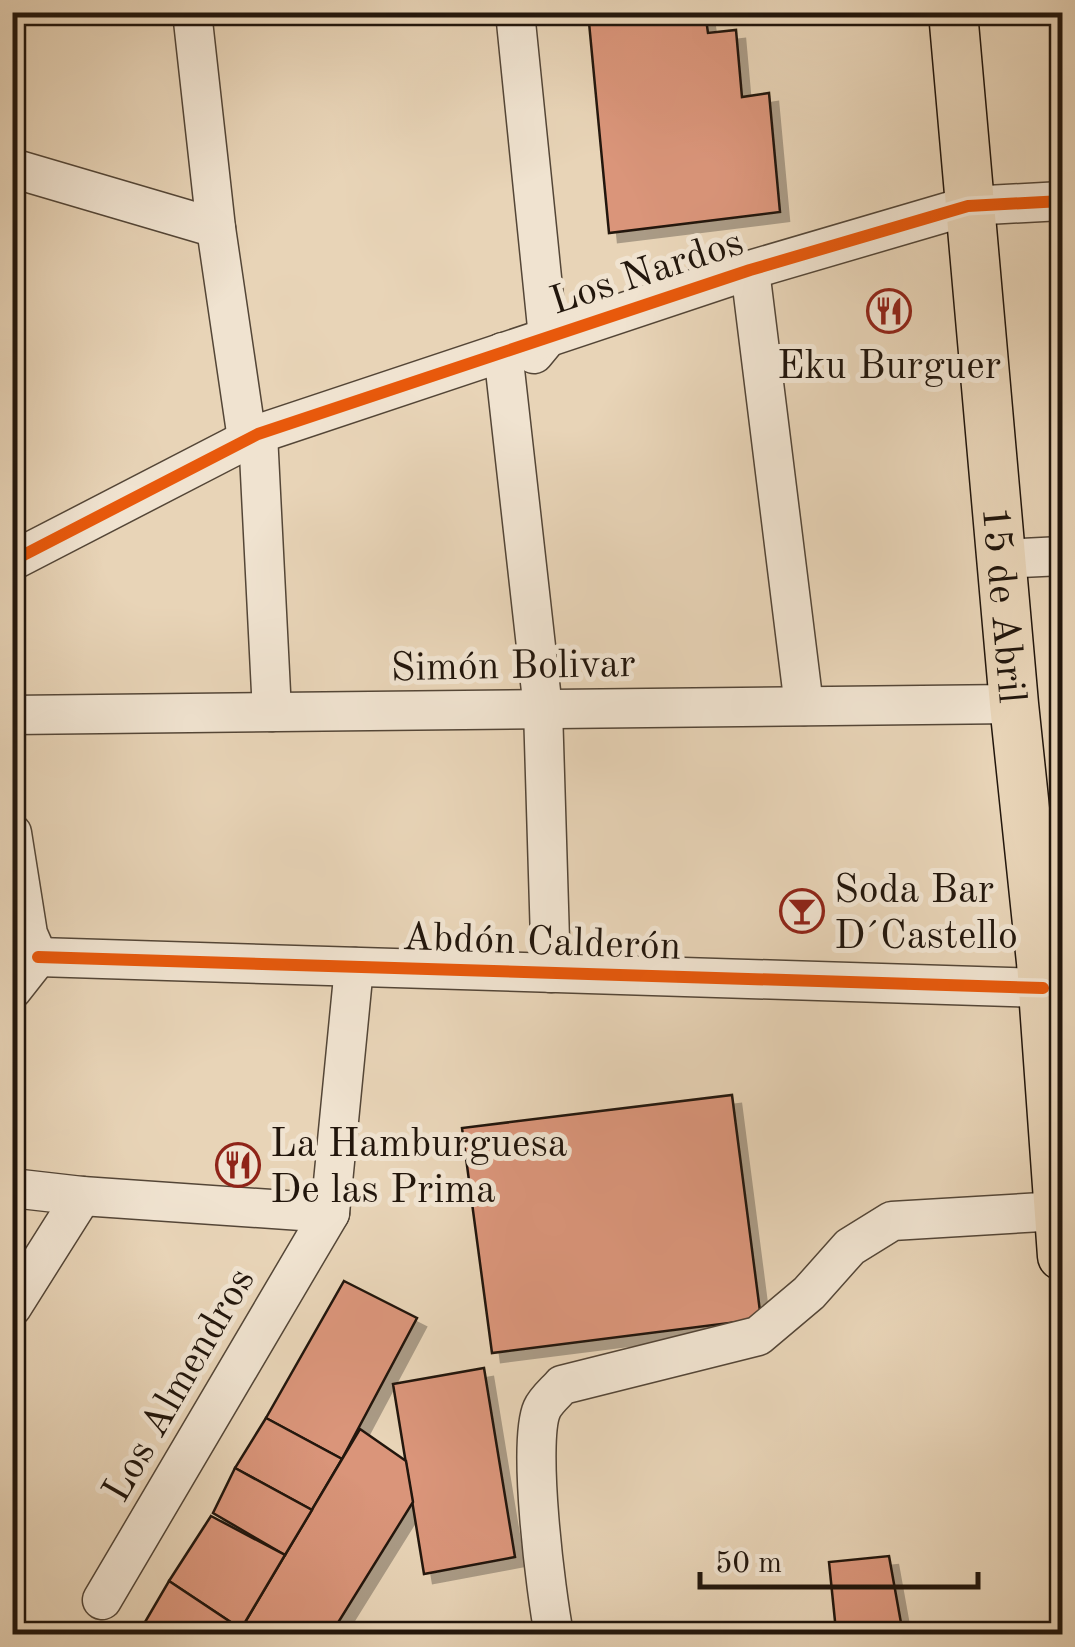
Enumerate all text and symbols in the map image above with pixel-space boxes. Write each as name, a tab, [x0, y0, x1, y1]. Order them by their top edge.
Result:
street label: Los Nardos	[546, 224, 749, 324]
restaurant icon: Eku Burguer	[866, 288, 912, 334]
place label: Eku Burguer	[777, 348, 1001, 388]
street label: 15 de Abril	[973, 505, 1030, 705]
street label: Simón Bolivar	[390, 646, 636, 690]
place label: Soda Bar D´Castello	[834, 872, 1018, 958]
bar icon: Soda Bar D´Castello	[779, 888, 825, 934]
street label: Abdón Calderón	[402, 919, 682, 969]
place label: La Hamburguesa De las Prima	[270, 1126, 568, 1212]
restaurant icon: La Hamburguesa De las Prima	[215, 1142, 261, 1188]
street label: Los Almendros	[97, 1262, 263, 1510]
scale bar	[700, 1527, 978, 1589]
text: 50 m	[715, 1549, 782, 1579]

